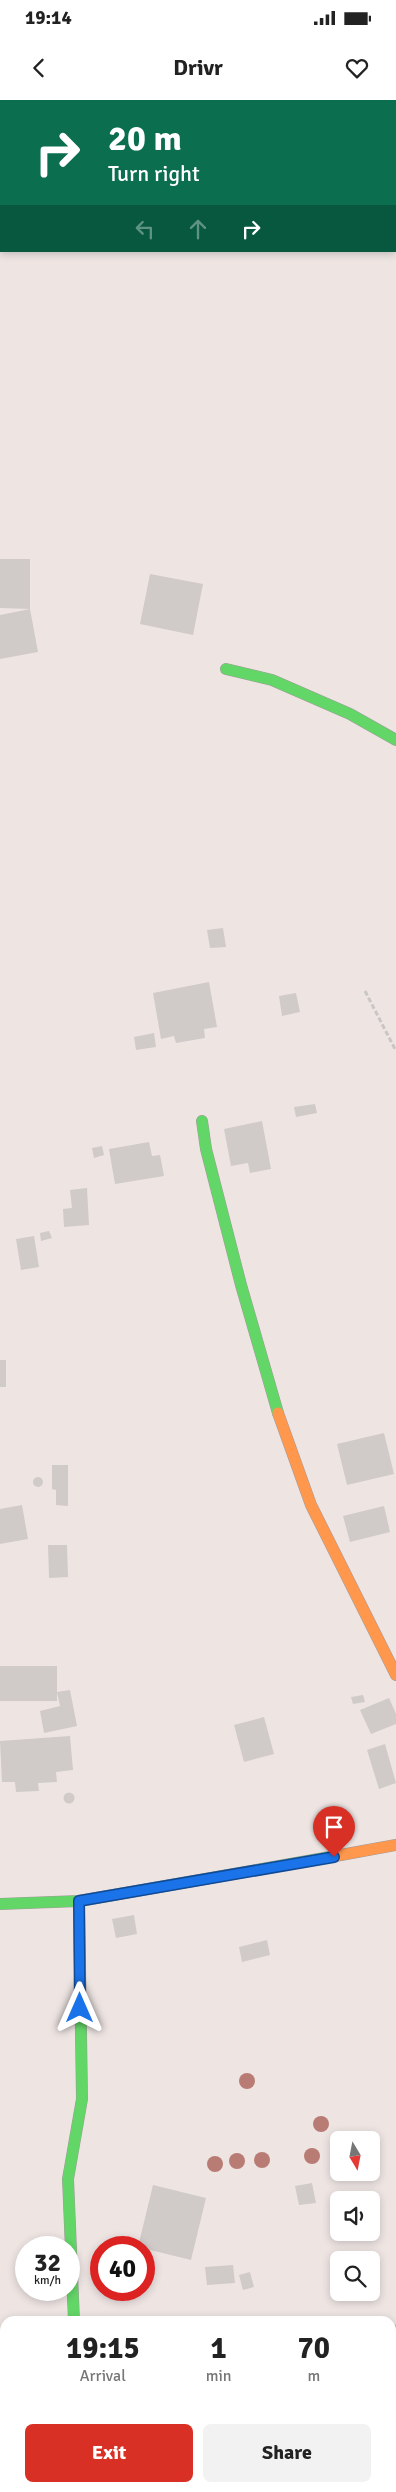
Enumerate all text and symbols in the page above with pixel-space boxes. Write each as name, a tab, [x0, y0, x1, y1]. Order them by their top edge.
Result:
text: 19:14	[25, 6, 72, 30]
icon: back	[25, 54, 53, 82]
text: Drivr	[173, 54, 223, 81]
icon: heart	[343, 54, 371, 82]
text: 20 m	[108, 117, 182, 160]
icon: right	[25, 120, 90, 185]
text: Turn right	[108, 160, 200, 187]
icon: left	[131, 215, 159, 243]
icon: ahead	[184, 215, 212, 243]
icon: right	[237, 215, 265, 243]
pin	[313, 1806, 355, 1857]
icon: arrive	[320, 1813, 348, 1841]
position arrow	[53, 1981, 105, 2033]
north arrow	[330, 2131, 380, 2181]
map controls	[330, 2131, 380, 2301]
button: sound	[330, 2191, 380, 2241]
speed limit sign: 40	[90, 2236, 155, 2301]
text: 32	[34, 2247, 61, 2278]
button: search	[330, 2251, 380, 2301]
text: km/h	[34, 2273, 61, 2288]
text: 19:15	[66, 2330, 140, 2367]
text: 1	[211, 2330, 227, 2367]
text: 70	[298, 2330, 330, 2367]
text: Arrival	[80, 2366, 126, 2386]
text: min	[206, 2366, 232, 2386]
text: m	[307, 2366, 320, 2386]
button: Exit	[25, 2424, 193, 2482]
button: Share	[203, 2424, 371, 2482]

